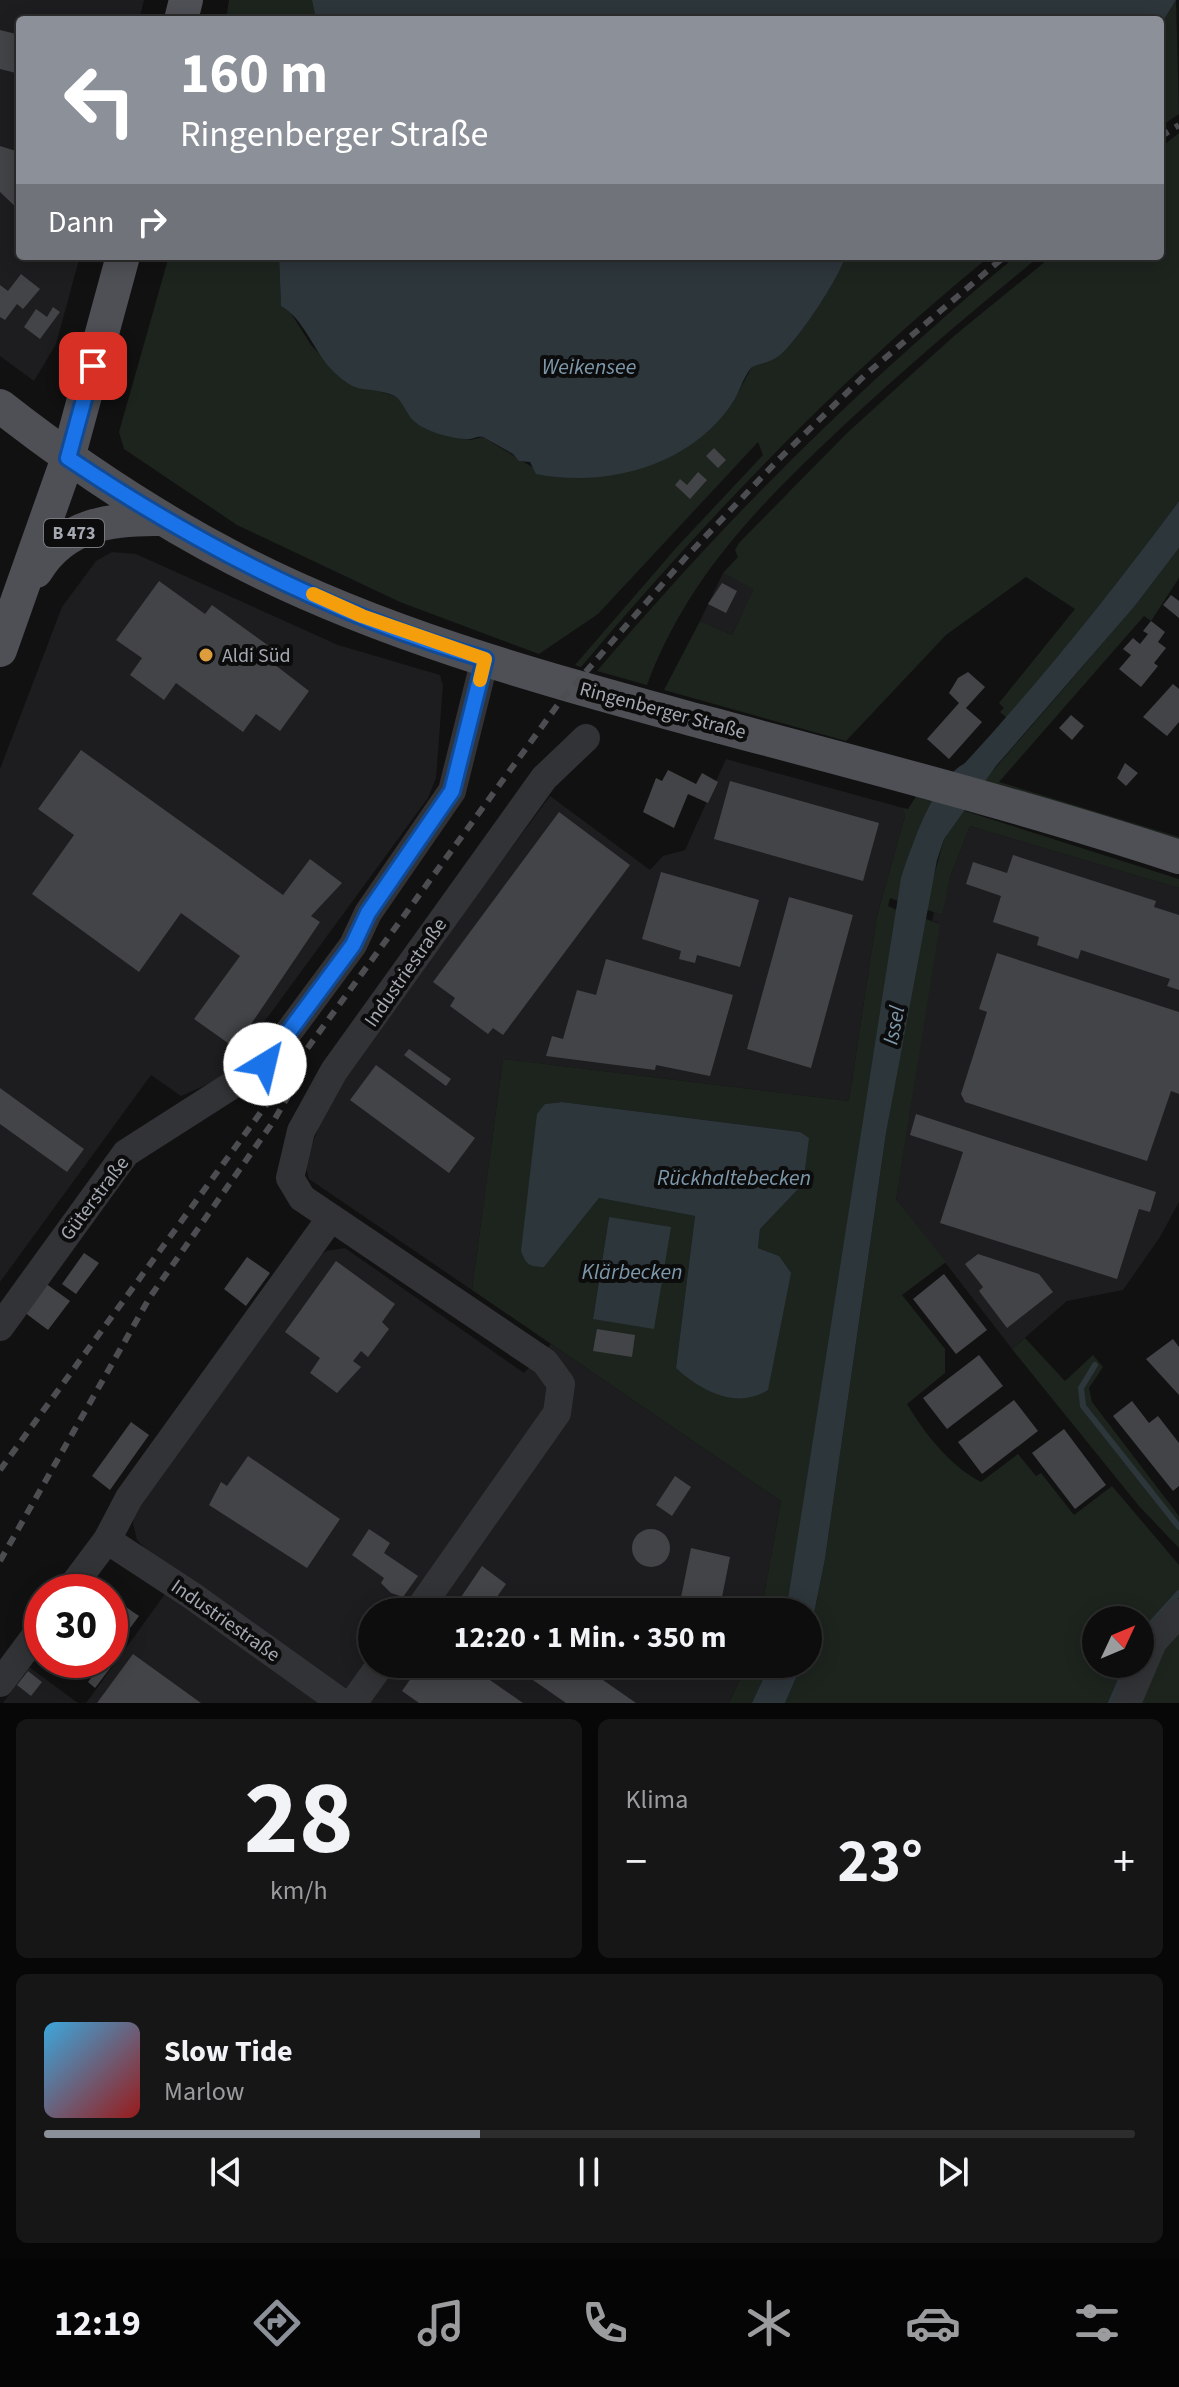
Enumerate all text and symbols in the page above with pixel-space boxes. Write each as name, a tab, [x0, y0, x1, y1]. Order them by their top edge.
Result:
text: 160 m	[180, 35, 328, 114]
icon: left	[48, 48, 152, 152]
text: Ringenberger Straße	[180, 109, 488, 160]
icon: right	[130, 200, 174, 244]
text: Dann	[48, 201, 114, 244]
pin	[59, 332, 127, 400]
icon: arrive	[71, 344, 115, 388]
water label: Weikensee	[542, 351, 636, 383]
road number: B 473	[44, 519, 104, 547]
place label: Aldi Süd	[222, 642, 291, 670]
marker: Aldi Süd	[197, 646, 215, 664]
street label: Ringenberger Straße	[576, 675, 749, 747]
street label: Industriestraße	[358, 912, 454, 1033]
water label: Issel	[875, 1002, 914, 1047]
position arrow	[223, 1022, 307, 1106]
street label: Güterstraße	[54, 1150, 136, 1247]
water label: Rückhaltebecken	[657, 1162, 811, 1194]
water label: Klärbecken	[581, 1256, 683, 1288]
street label: Industriestraße	[165, 1573, 286, 1669]
speed limit sign: 30	[24, 1574, 128, 1678]
north arrow	[1082, 1606, 1154, 1678]
map controls	[1082, 1606, 1154, 1678]
text: 12:20 · 1 Min. · 350 m	[454, 1616, 726, 1659]
text: 28	[244, 1746, 354, 1894]
text: Klima	[626, 1781, 688, 1818]
text: 23°	[838, 1820, 923, 1905]
text: −	[626, 1831, 647, 1894]
text: +	[1113, 1831, 1135, 1894]
text: km/h	[270, 1872, 328, 1909]
text: Slow Tide	[164, 2030, 293, 2073]
text: Marlow	[164, 2073, 244, 2110]
icon: previous	[204, 2150, 248, 2194]
icon: pause	[567, 2150, 611, 2194]
icon: next	[931, 2150, 975, 2194]
icon: directions	[249, 2295, 305, 2351]
icon: music	[413, 2295, 469, 2351]
icon: phone	[577, 2295, 633, 2351]
icon: climate	[741, 2295, 797, 2351]
icon: car	[905, 2295, 961, 2351]
icon: filters	[1069, 2295, 1125, 2351]
text: 12:19	[54, 2298, 141, 2349]

